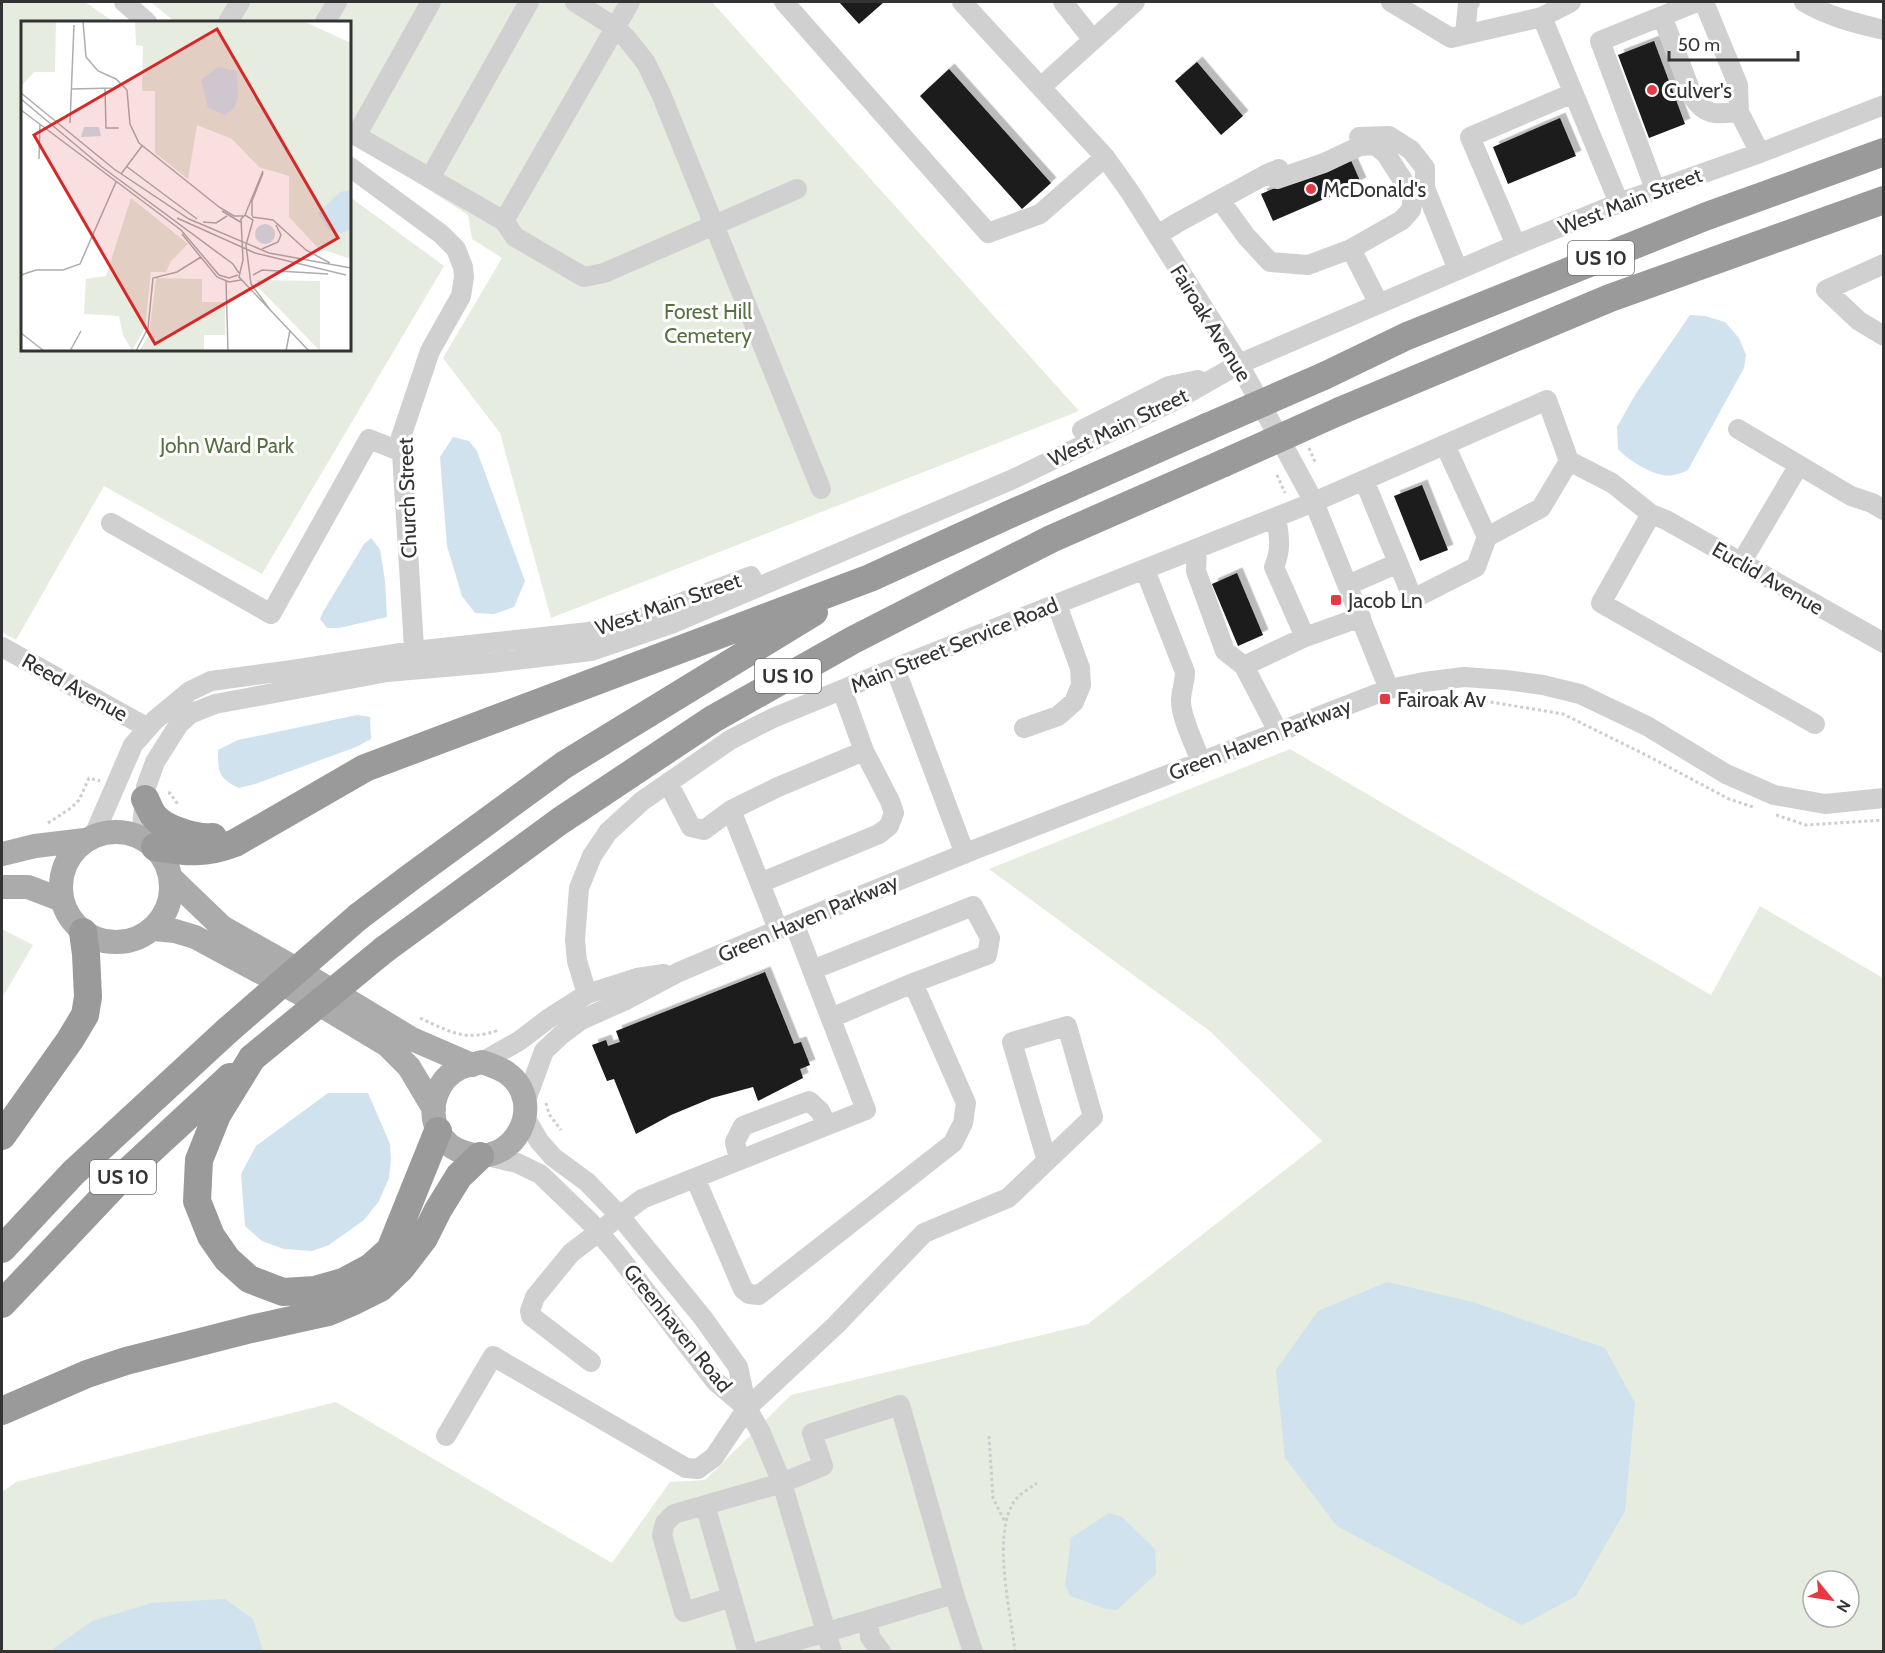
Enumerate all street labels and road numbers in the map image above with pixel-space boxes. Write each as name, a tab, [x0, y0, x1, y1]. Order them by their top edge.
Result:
street label: West Main Street	[1554, 162, 1706, 240]
road number: US 10	[1568, 241, 1634, 275]
street label: Fairoak Avenue	[1165, 260, 1257, 386]
street label: West Main Street	[1044, 382, 1192, 472]
street label: Church Street	[392, 437, 422, 559]
street label: Euclid Avenue	[1708, 536, 1828, 620]
street label: West Main Street	[592, 567, 744, 641]
street label: Main Street Service Road	[847, 592, 1061, 698]
street label: Reed Avenue	[18, 648, 132, 726]
road number: US 10	[755, 659, 821, 693]
street label: Green Haven Parkway	[1165, 693, 1355, 785]
street label: Green Haven Parkway	[714, 869, 902, 967]
road number: US 10	[90, 1160, 156, 1194]
street label: Greenhaven Road	[619, 1259, 737, 1397]

